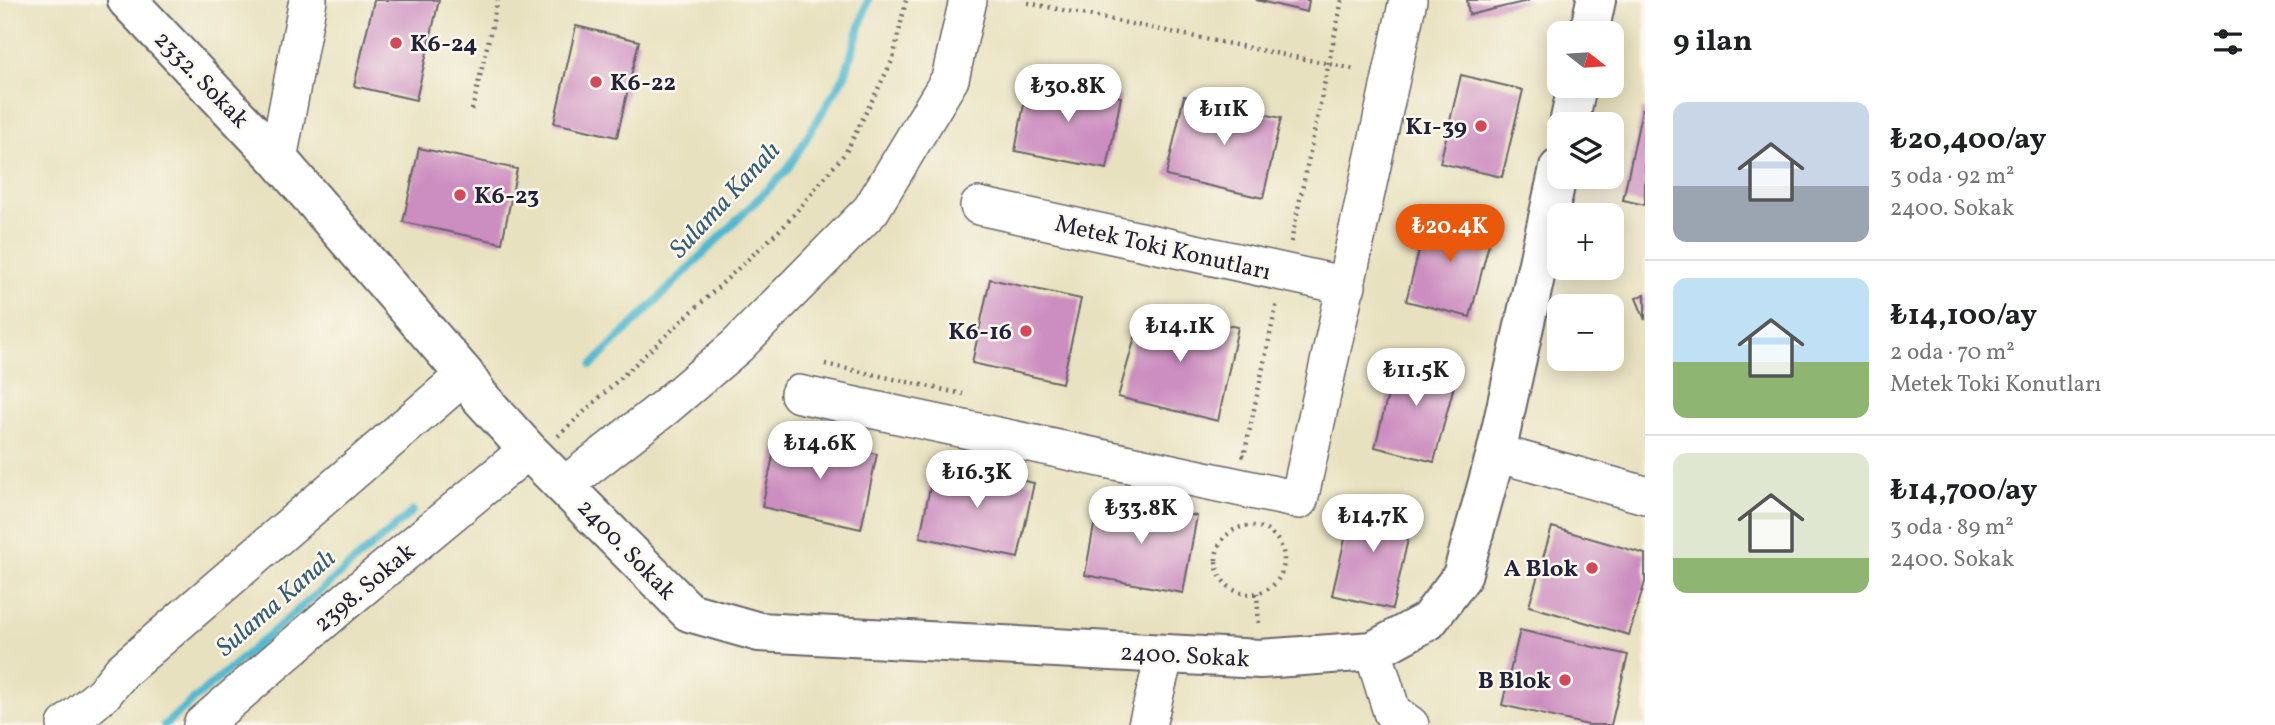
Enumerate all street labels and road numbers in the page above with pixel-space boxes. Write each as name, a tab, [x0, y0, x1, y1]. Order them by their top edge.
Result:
street label: 2332. Sokak	[145, 24, 256, 137]
street label: Metek Toki Konutları	[1051, 208, 1274, 290]
street label: 2400. Sokak	[568, 492, 683, 609]
street label: 2398. Sokak	[307, 536, 423, 641]
street label: 2400. Sokak	[1119, 637, 1251, 677]

